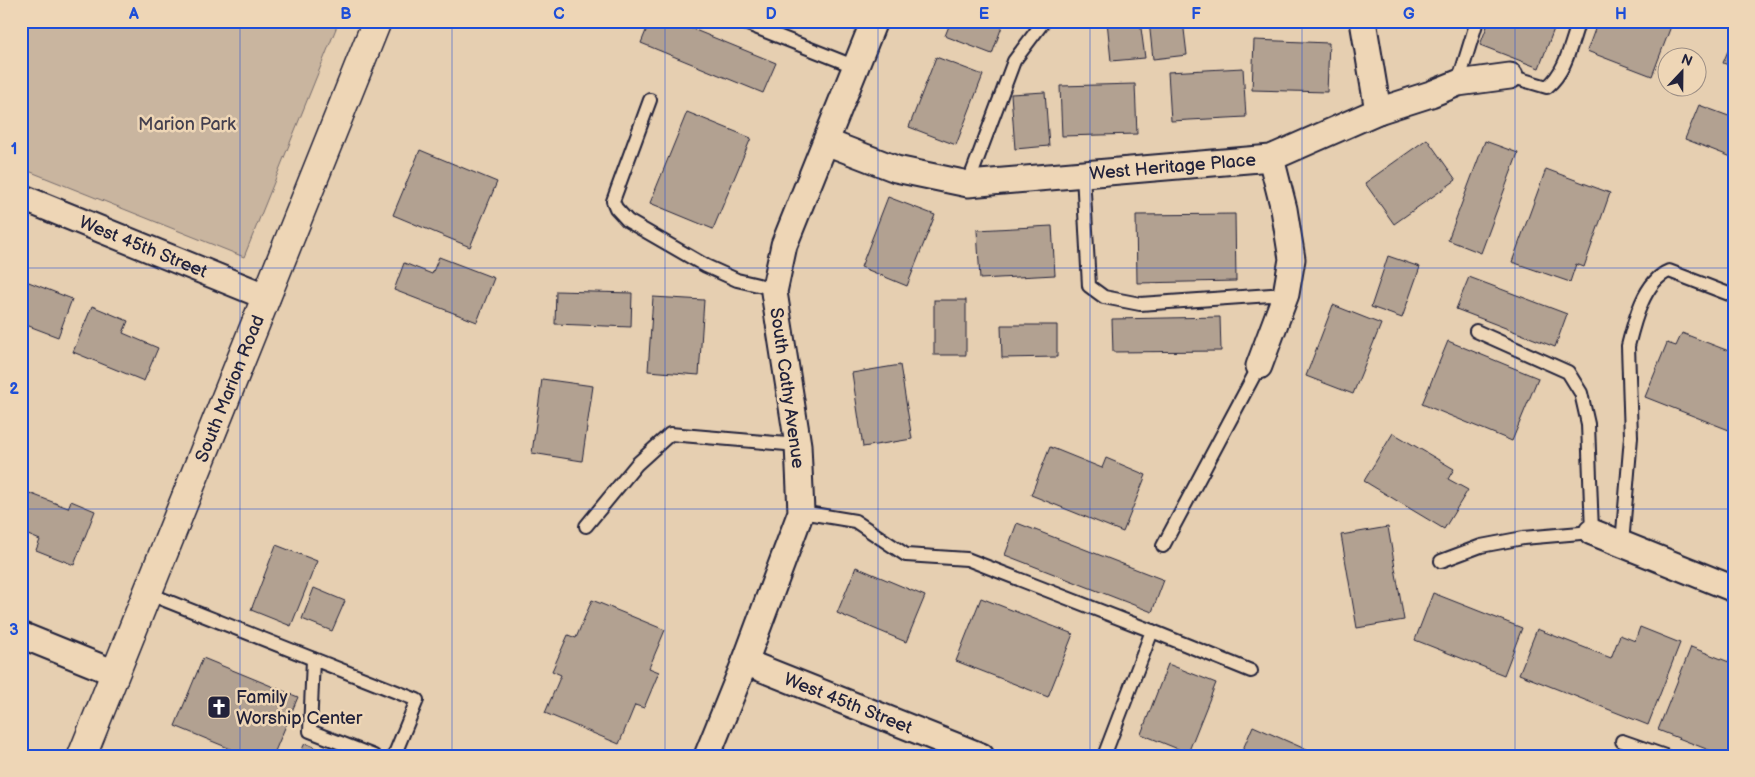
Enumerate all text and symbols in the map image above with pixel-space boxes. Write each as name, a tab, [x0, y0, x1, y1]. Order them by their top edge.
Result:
text: A	[128, 5, 139, 24]
text: B	[340, 5, 352, 24]
text: C	[553, 5, 565, 24]
text: D	[765, 5, 777, 24]
text: E	[979, 5, 989, 24]
text: F	[1191, 5, 1201, 24]
text: G	[1403, 5, 1415, 24]
text: H	[1615, 5, 1627, 24]
north arrow	[1658, 48, 1708, 98]
text: N	[1679, 51, 1695, 70]
park label: Marion Park	[138, 114, 236, 135]
text: 1	[11, 140, 17, 159]
street label: West Heritage Place	[1089, 149, 1257, 184]
street label: West 45th Street	[76, 211, 211, 282]
street label: South Cathy Avenue	[765, 306, 809, 470]
street label: South Marion Road	[191, 312, 268, 465]
text: 2	[9, 380, 19, 399]
text: 3	[9, 621, 19, 640]
street label: West 45th Street	[781, 668, 916, 738]
place label: Family Worship Center	[236, 687, 363, 729]
church icon: Family Worship Center	[206, 694, 232, 720]

